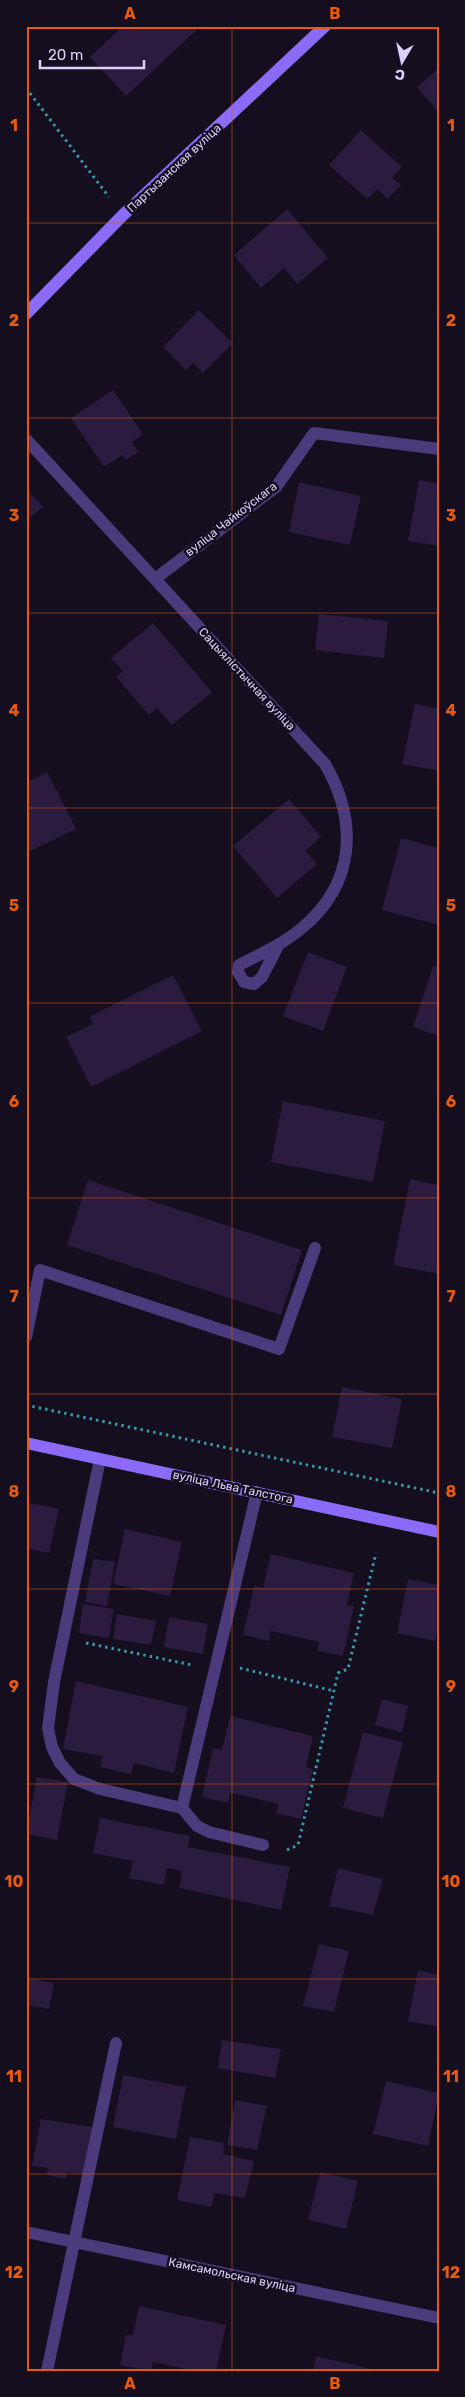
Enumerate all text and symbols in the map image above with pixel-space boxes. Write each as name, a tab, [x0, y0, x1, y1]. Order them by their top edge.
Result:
text: A	[124, 4, 136, 23]
text: B	[329, 4, 341, 23]
scale bar	[40, 38, 144, 70]
north arrow	[378, 38, 428, 88]
text: 20 m	[48, 46, 83, 64]
text: С	[394, 65, 406, 84]
text: 1	[10, 116, 18, 135]
text: 1	[447, 116, 455, 135]
street label: Партызанская вуліца	[124, 121, 224, 215]
text: 2	[9, 311, 19, 330]
text: 2	[446, 311, 456, 330]
street label: вуліца Чайкоўскага	[182, 479, 280, 559]
text: 3	[9, 506, 19, 525]
text: 3	[446, 506, 456, 525]
street label: Сацыялістычная вуліца	[196, 625, 298, 733]
text: 4	[9, 701, 20, 720]
text: 4	[446, 701, 457, 720]
text: 5	[9, 896, 19, 915]
text: 5	[446, 896, 456, 915]
text: 6	[9, 1092, 19, 1111]
text: 6	[446, 1092, 456, 1111]
text: 7	[9, 1287, 19, 1306]
text: 7	[446, 1287, 456, 1306]
street label: вуліца Льва Талстога	[172, 1467, 294, 1507]
text: 8	[9, 1482, 20, 1501]
text: 8	[446, 1482, 457, 1501]
text: 9	[9, 1677, 19, 1696]
text: 9	[446, 1677, 456, 1696]
text: 10	[5, 1872, 24, 1891]
text: 10	[442, 1872, 461, 1891]
text: 11	[6, 2067, 22, 2086]
text: 11	[443, 2067, 459, 2086]
street label: Камсамольская вуліца	[167, 2255, 297, 2295]
text: 12	[5, 2263, 23, 2282]
text: 12	[442, 2263, 460, 2282]
text: A	[124, 2374, 136, 2393]
text: B	[329, 2374, 341, 2393]

